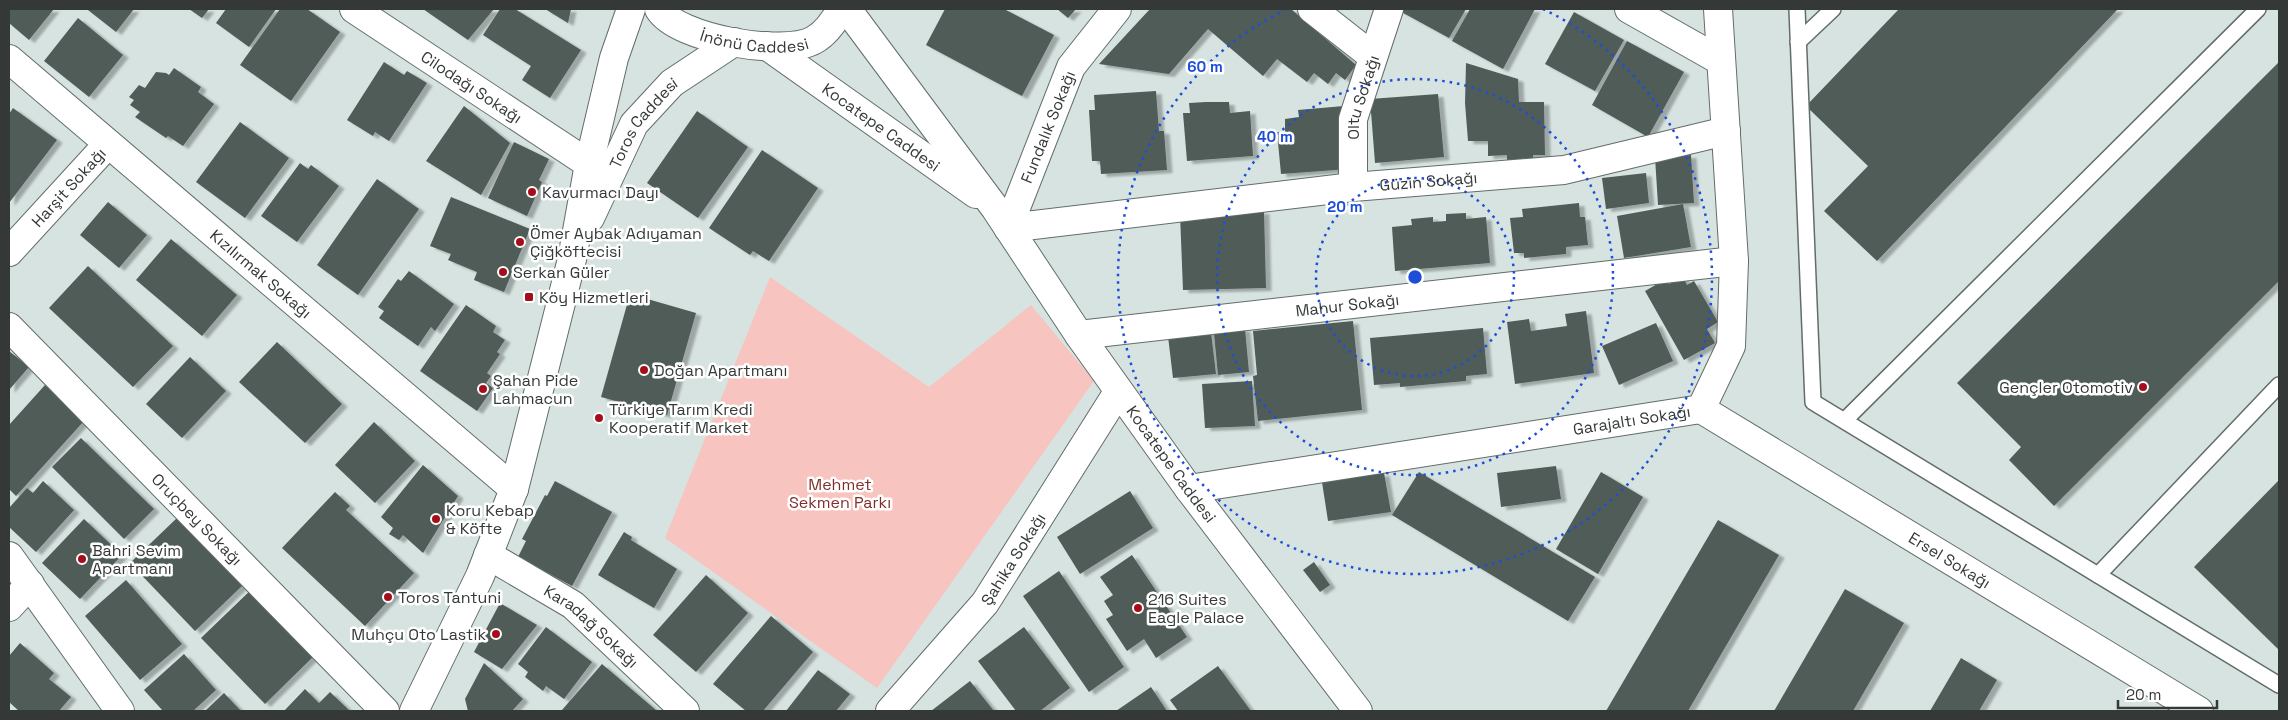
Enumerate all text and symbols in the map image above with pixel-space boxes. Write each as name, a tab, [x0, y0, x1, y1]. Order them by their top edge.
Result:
street label: İnönü Caddesi	[697, 24, 811, 57]
street label: Cilodağı Sokağı	[417, 46, 526, 128]
street label: Oltu Sokağı	[1343, 52, 1384, 140]
text: 60 m	[1187, 57, 1223, 76]
street label: Fundalık Sokağı	[1016, 68, 1080, 186]
street label: Toros Caddesi	[604, 72, 681, 172]
street label: Kocatepe Caddesi	[818, 78, 944, 176]
text: 40 m	[1257, 127, 1293, 146]
street label: Harşit Sokağı	[27, 143, 110, 231]
street label: Güzin Sokağı	[1379, 167, 1478, 195]
place label: Kavurmacı Dayı	[542, 182, 659, 203]
marker: Kavurmacı Dayı	[526, 186, 538, 198]
text: 20 m	[1327, 197, 1363, 216]
place label: Ömer Aybak Adıyaman Çiğköftecisi	[530, 223, 702, 262]
street label: Kızılırmak Sokağı	[206, 224, 316, 323]
marker: Ömer Aybak Adıyaman Çiğköftecisi	[514, 236, 526, 248]
place label: Serkan Güler	[513, 262, 610, 283]
marker: Serkan Güler	[497, 266, 509, 278]
centre of rings	[1406, 268, 1424, 286]
place label: Köy Hizmetleri	[539, 287, 649, 308]
street label: Mahur Sokağı	[1294, 288, 1400, 321]
marker: Köy Hizmetleri	[523, 291, 535, 303]
place label: Doğan Apartmanı	[654, 360, 787, 381]
marker: Doğan Apartmanı	[638, 364, 650, 376]
place label: Şahan Pide Lahmacun	[493, 370, 578, 409]
place label: Gençler Otomotiv	[1999, 377, 2133, 398]
marker: Gençler Otomotiv	[2137, 381, 2149, 393]
marker: Şahan Pide Lahmacun	[477, 383, 489, 395]
place label: Türkiye Tarım Kredi Kooperatif Market	[609, 399, 753, 438]
street label: Garajaltı Sokağı	[1571, 400, 1692, 439]
street label: Kocatepe Caddesi	[1122, 401, 1221, 527]
marker: Türkiye Tarım Kredi Kooperatif Market	[593, 412, 605, 424]
street label: Oruçbey Sokağı	[147, 469, 247, 570]
park label: Mehmet Sekmen Parkı	[789, 474, 891, 513]
place label: Koru Kebap & Köfte	[446, 500, 534, 539]
street label: Şahika Sokağı	[976, 509, 1050, 609]
marker: Koru Kebap & Köfte	[430, 513, 442, 525]
street label: Ersel Sokağı	[1905, 527, 1995, 593]
place label: Bahri Sevim Apartmanı	[92, 540, 181, 579]
marker: Bahri Sevim Apartmanı	[76, 553, 88, 565]
street label: Karadağ Sokağı	[540, 580, 643, 672]
place label: Toros Tantuni	[398, 587, 501, 608]
place label: 216 Suites Eagle Palace	[1148, 589, 1244, 628]
marker: Toros Tantuni	[382, 591, 394, 603]
marker: 216 Suites Eagle Palace	[1132, 602, 1144, 614]
place label: Muhçu Oto Lastik	[351, 624, 486, 645]
marker: Muhçu Oto Lastik	[490, 628, 502, 640]
scale bar	[2118, 678, 2217, 710]
text: 20 m	[2126, 685, 2161, 704]

